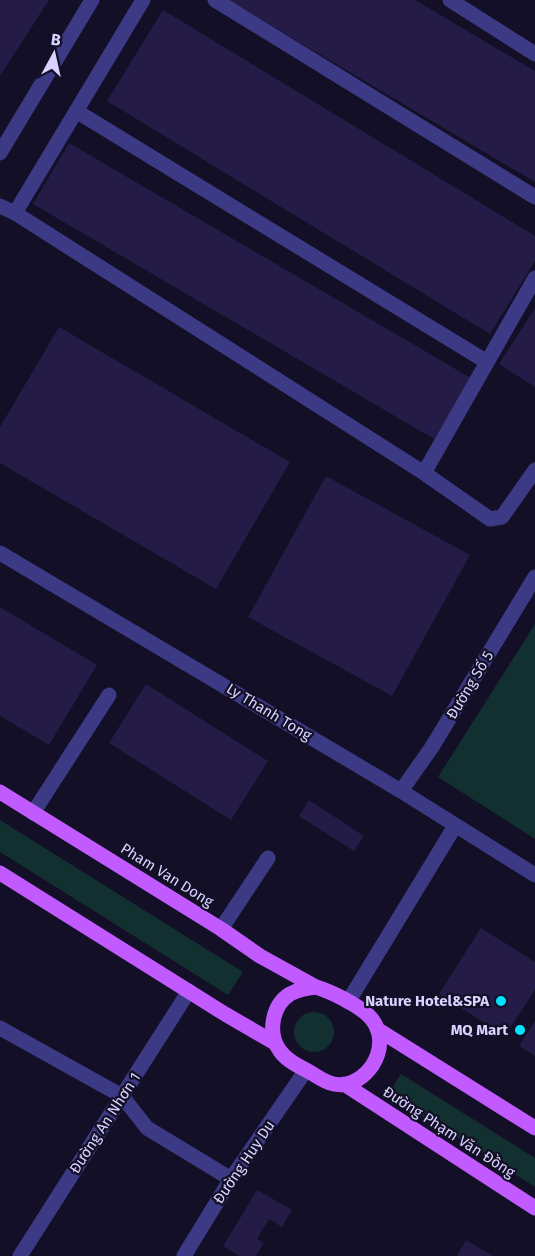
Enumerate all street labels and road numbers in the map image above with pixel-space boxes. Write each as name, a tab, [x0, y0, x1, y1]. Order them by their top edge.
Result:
street label: Đường Số 5	[443, 648, 497, 722]
street label: Ly Thanh Tong	[223, 679, 315, 745]
street label: Pham Van Dong	[117, 839, 217, 911]
street label: Đường An Nhơn 1	[66, 1069, 144, 1177]
street label: Đường Phạm Văn Đồng	[379, 1082, 519, 1182]
street label: Đường Huy Du	[209, 1117, 279, 1207]

